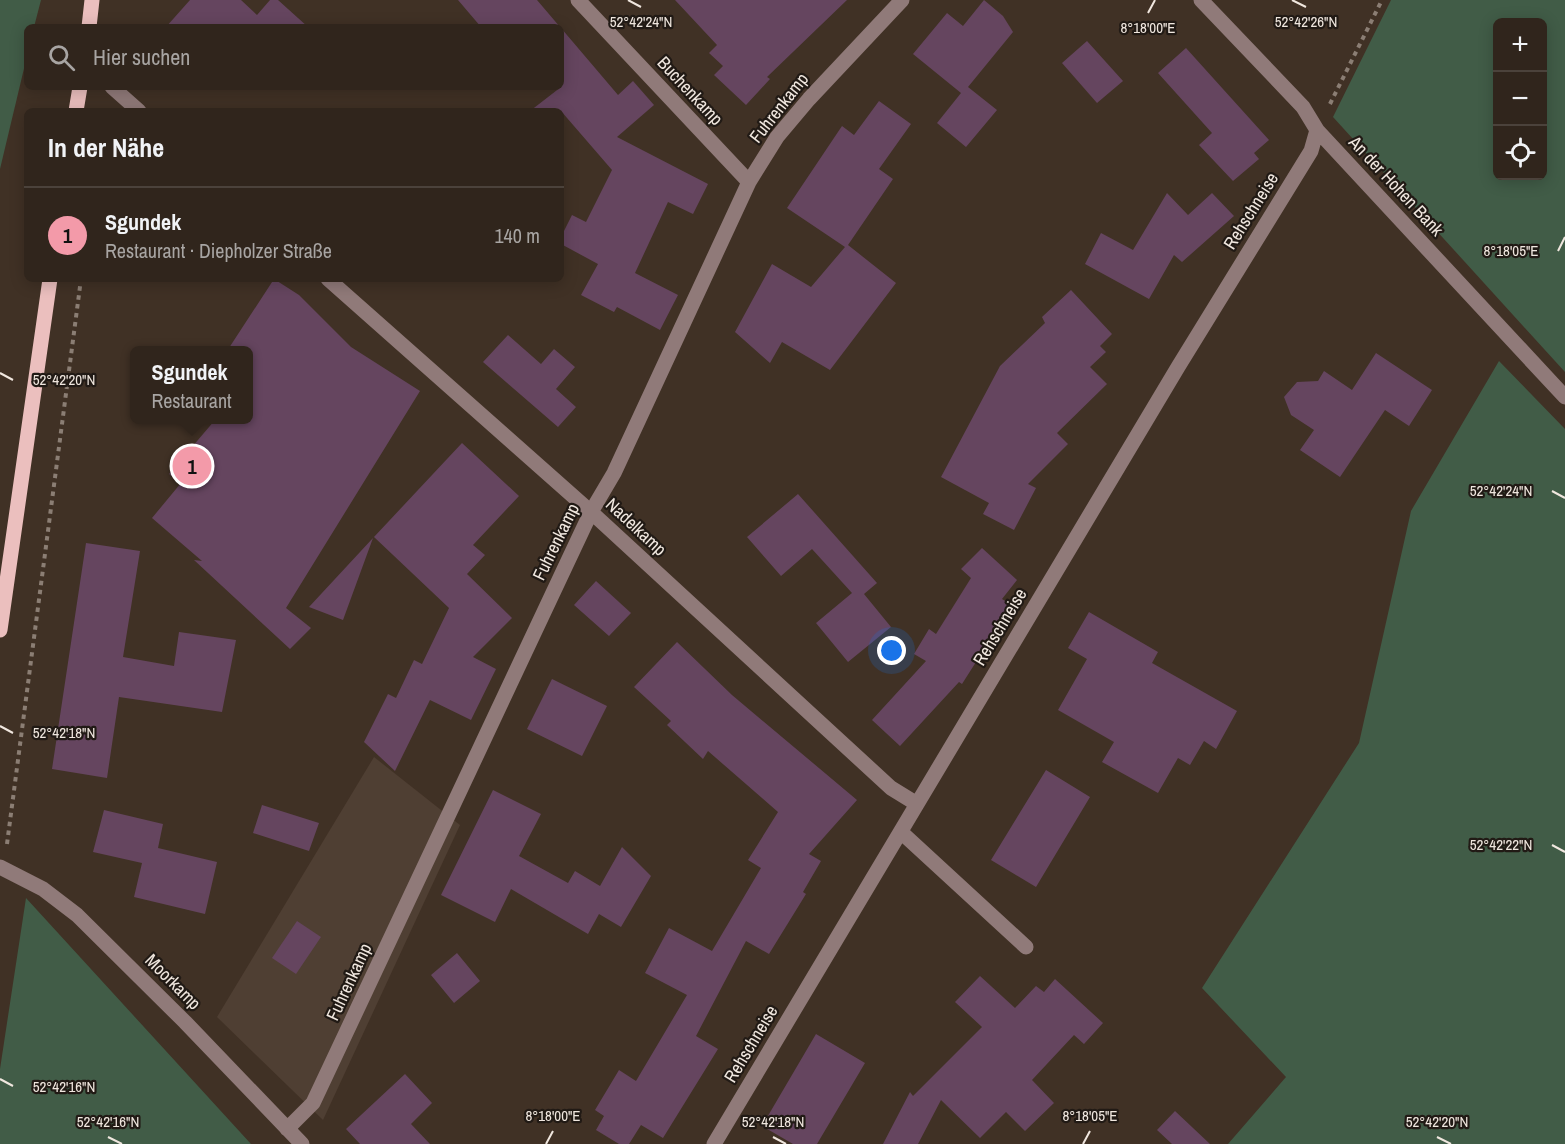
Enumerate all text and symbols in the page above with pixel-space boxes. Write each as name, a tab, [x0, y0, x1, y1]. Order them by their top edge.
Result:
text: 52°42'24"N	[610, 11, 672, 32]
text: 52°42'26"N	[1275, 11, 1337, 32]
text: 8°18'00"E	[1120, 17, 1176, 38]
map controls	[1493, 18, 1547, 180]
button: +	[1493, 18, 1547, 72]
search box	[24, 24, 564, 90]
icon: search	[45, 41, 78, 74]
text: Hier suchen	[93, 42, 190, 72]
street label: Buchenkamp	[652, 51, 729, 131]
street label: Fuhrenkamp	[743, 67, 814, 148]
button: −	[1493, 72, 1547, 126]
button: locate	[1493, 126, 1547, 180]
street label: An der Hohen Bank	[1343, 129, 1450, 242]
text: In der Nähe	[48, 130, 164, 165]
street label: Rehschneise	[1217, 168, 1284, 254]
text: Sgundek	[105, 207, 181, 237]
text: 1	[63, 222, 72, 249]
text: 140 m	[494, 222, 540, 249]
text: Restaurant · Diepholzer Straße	[105, 237, 332, 264]
text: 8°18'05"E	[1483, 240, 1539, 261]
popup	[130, 346, 253, 424]
text: Sgundek	[151, 357, 228, 387]
text: 52°42'20"N	[33, 369, 95, 390]
text: Restaurant	[151, 387, 232, 414]
pin: 1	[172, 444, 212, 488]
text: 52°42'24"N	[1470, 480, 1532, 501]
street label: Nadelkamp	[601, 492, 672, 561]
street label: Fuhrenkamp	[526, 499, 585, 584]
street label: Rehschneise	[967, 583, 1032, 670]
your location	[877, 636, 906, 665]
text: 52°42'18"N	[33, 722, 95, 743]
text: 52°42'22"N	[1470, 834, 1532, 855]
street label: Fuhrenkamp	[320, 939, 377, 1025]
street label: Moorkamp	[140, 948, 207, 1015]
street label: Rehschneise	[718, 1000, 783, 1087]
text: 52°42'16"N	[33, 1076, 95, 1097]
text: 8°18'00"E	[525, 1105, 581, 1126]
text: 8°18'05"E	[1062, 1105, 1118, 1126]
text: 52°42'16"N	[77, 1111, 139, 1132]
text: 52°42'18"N	[742, 1111, 804, 1132]
text: 52°42'20"N	[1406, 1111, 1468, 1132]

